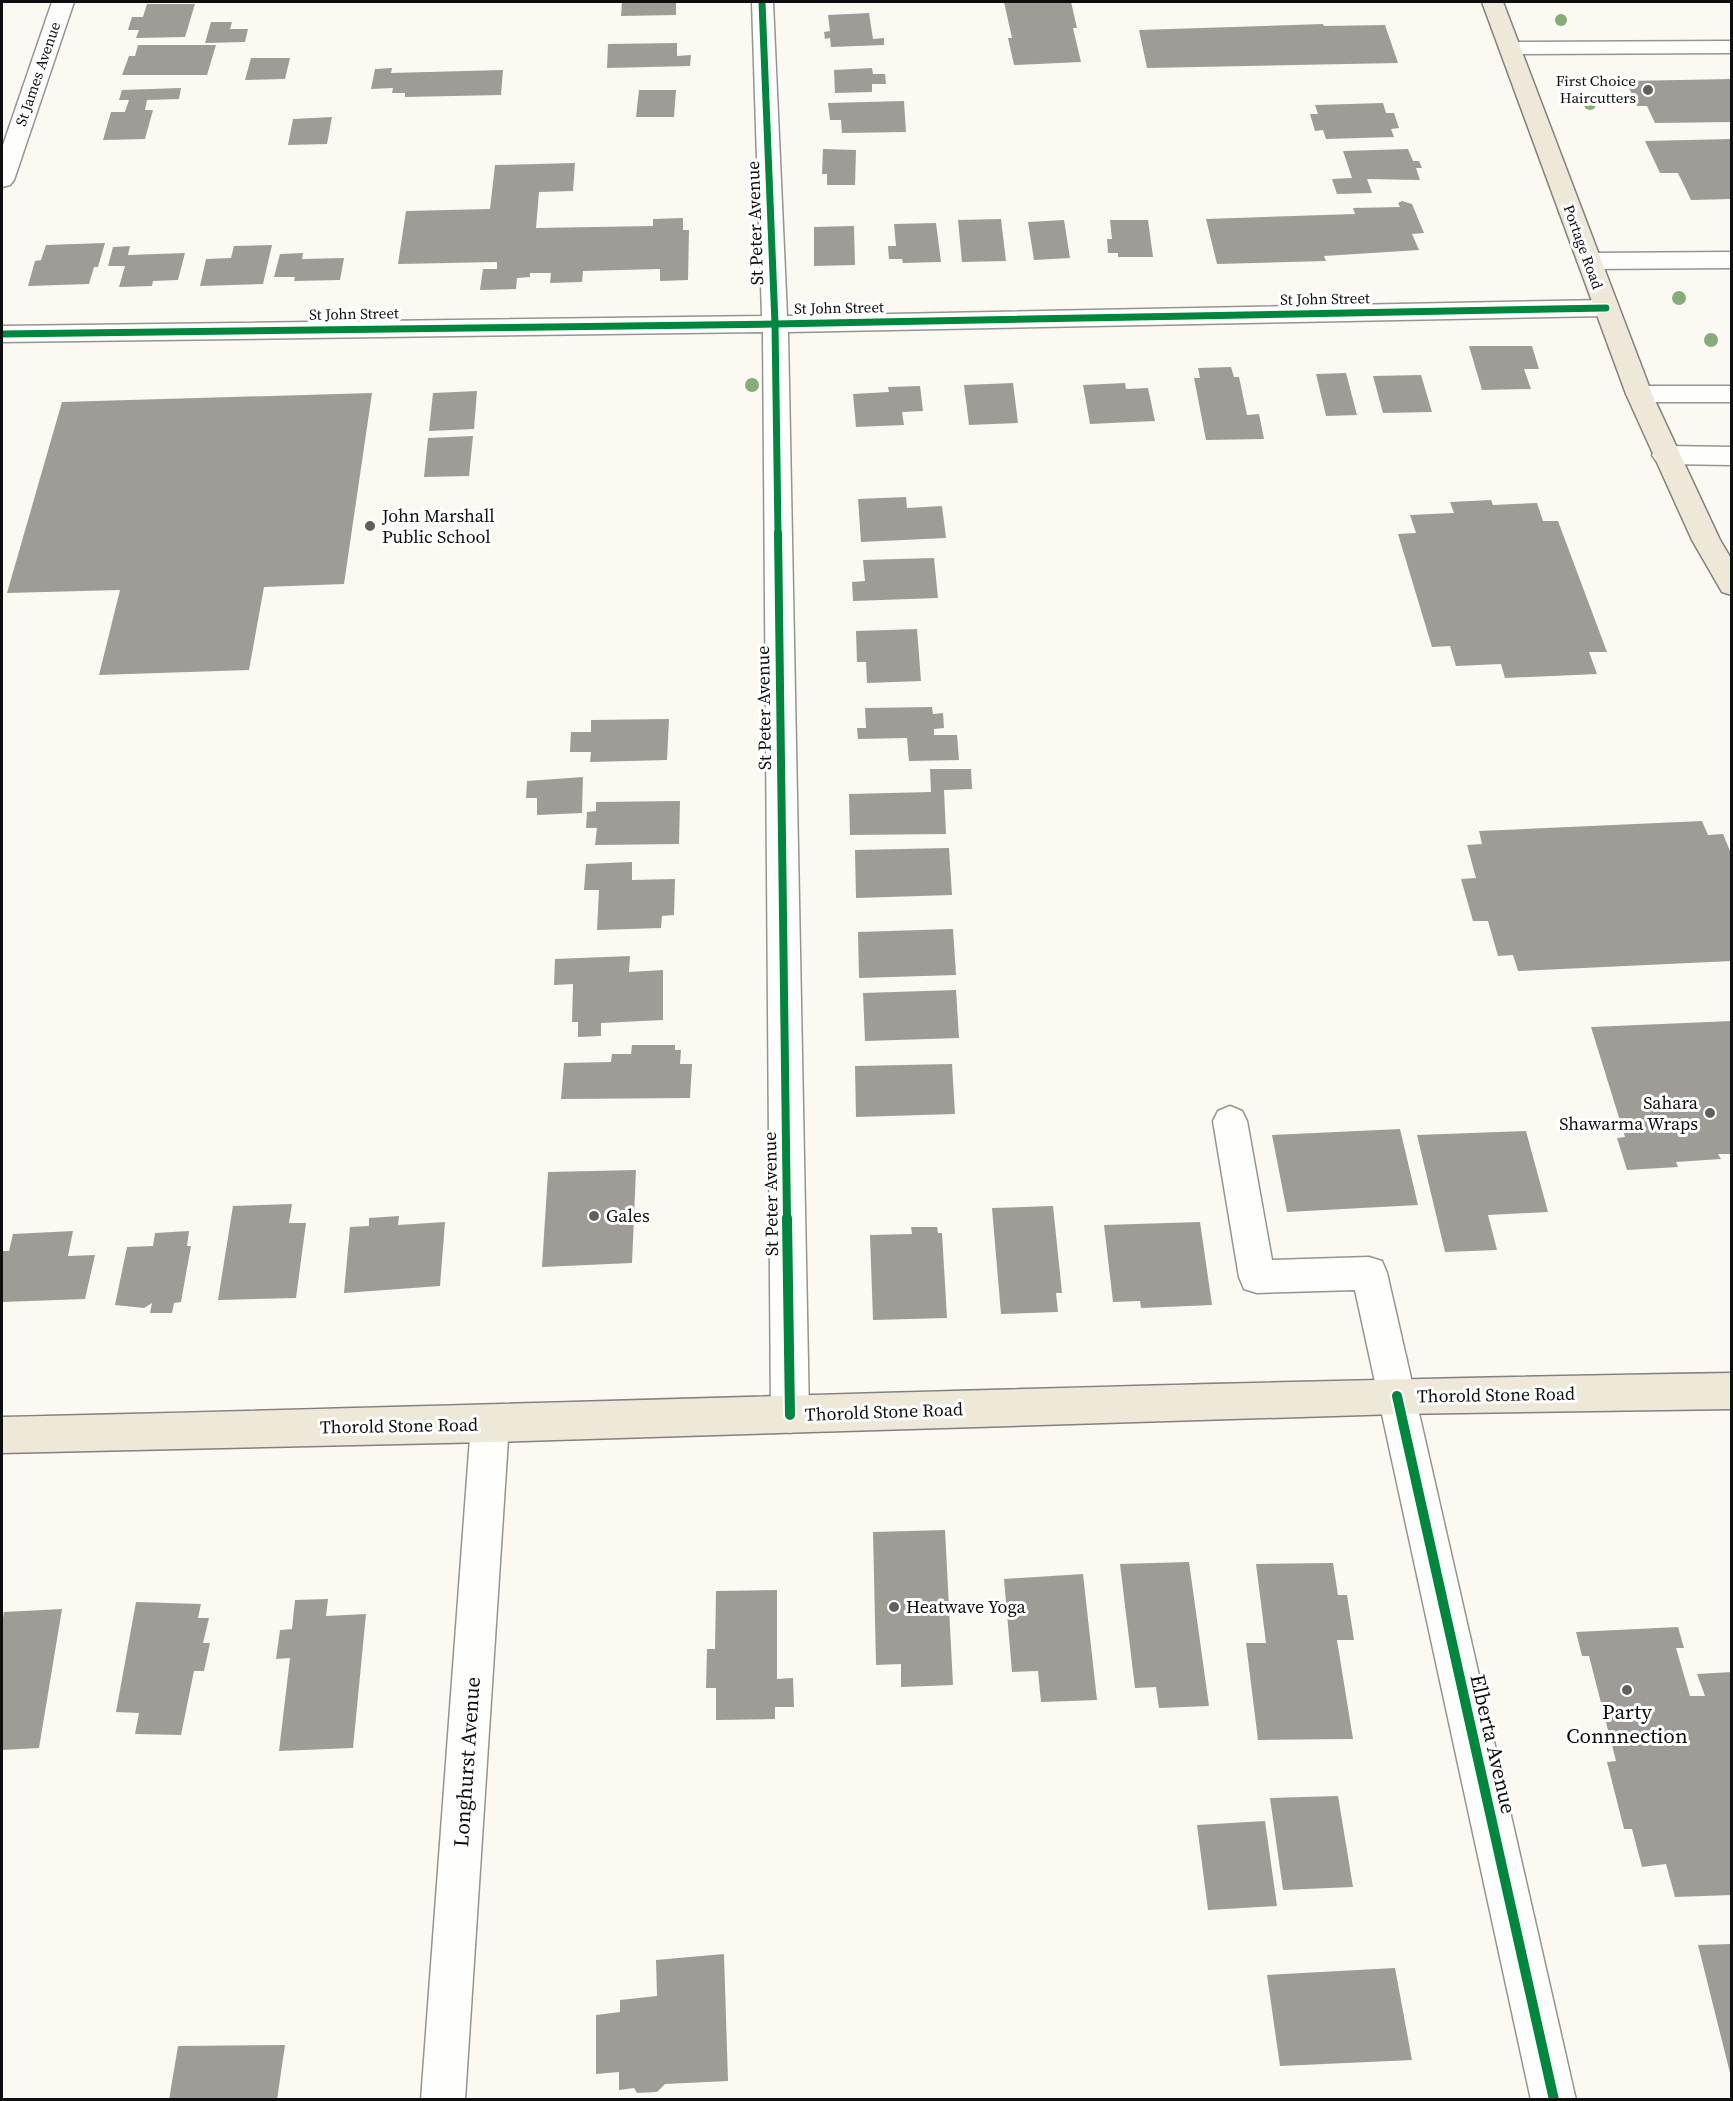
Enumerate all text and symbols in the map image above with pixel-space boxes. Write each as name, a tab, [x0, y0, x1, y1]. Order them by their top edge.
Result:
street label: St James Avenue	[10, 19, 65, 129]
place label: First Choice Haircutters	[1556, 70, 1636, 108]
marker: First Choice Haircutters	[1641, 83, 1655, 97]
street label: St Peter Avenue	[740, 160, 769, 286]
street label: Portage Road	[1558, 202, 1609, 292]
street label: St John Street	[1280, 287, 1370, 310]
street label: St John Street	[794, 296, 884, 319]
street label: St John Street	[309, 302, 399, 325]
place label: John Marshall Public School	[381, 503, 495, 549]
marker: John Marshall Public School	[363, 519, 377, 533]
street label: St Peter Avenue	[750, 646, 777, 770]
place label: Sahara Shawarma Wraps	[1559, 1090, 1699, 1136]
marker: Sahara Shawarma Wraps	[1703, 1106, 1717, 1120]
street label: St Peter Avenue	[757, 1132, 784, 1256]
place label: Gales	[606, 1203, 650, 1228]
marker: Gales	[587, 1209, 601, 1223]
street label: Thorold Stone Road	[1417, 1381, 1575, 1408]
street label: Thorold Stone Road	[804, 1396, 964, 1427]
street label: Thorold Stone Road	[320, 1412, 478, 1439]
place label: Heatwave Yoga	[906, 1594, 1026, 1619]
marker: Heatwave Yoga	[887, 1600, 901, 1614]
street label: Elberta Avenue	[1463, 1671, 1524, 1817]
street label: Longhurst Avenue	[446, 1676, 487, 1848]
marker: Party Connnection	[1620, 1683, 1634, 1697]
place label: Party Connnection	[1566, 1697, 1688, 1750]

